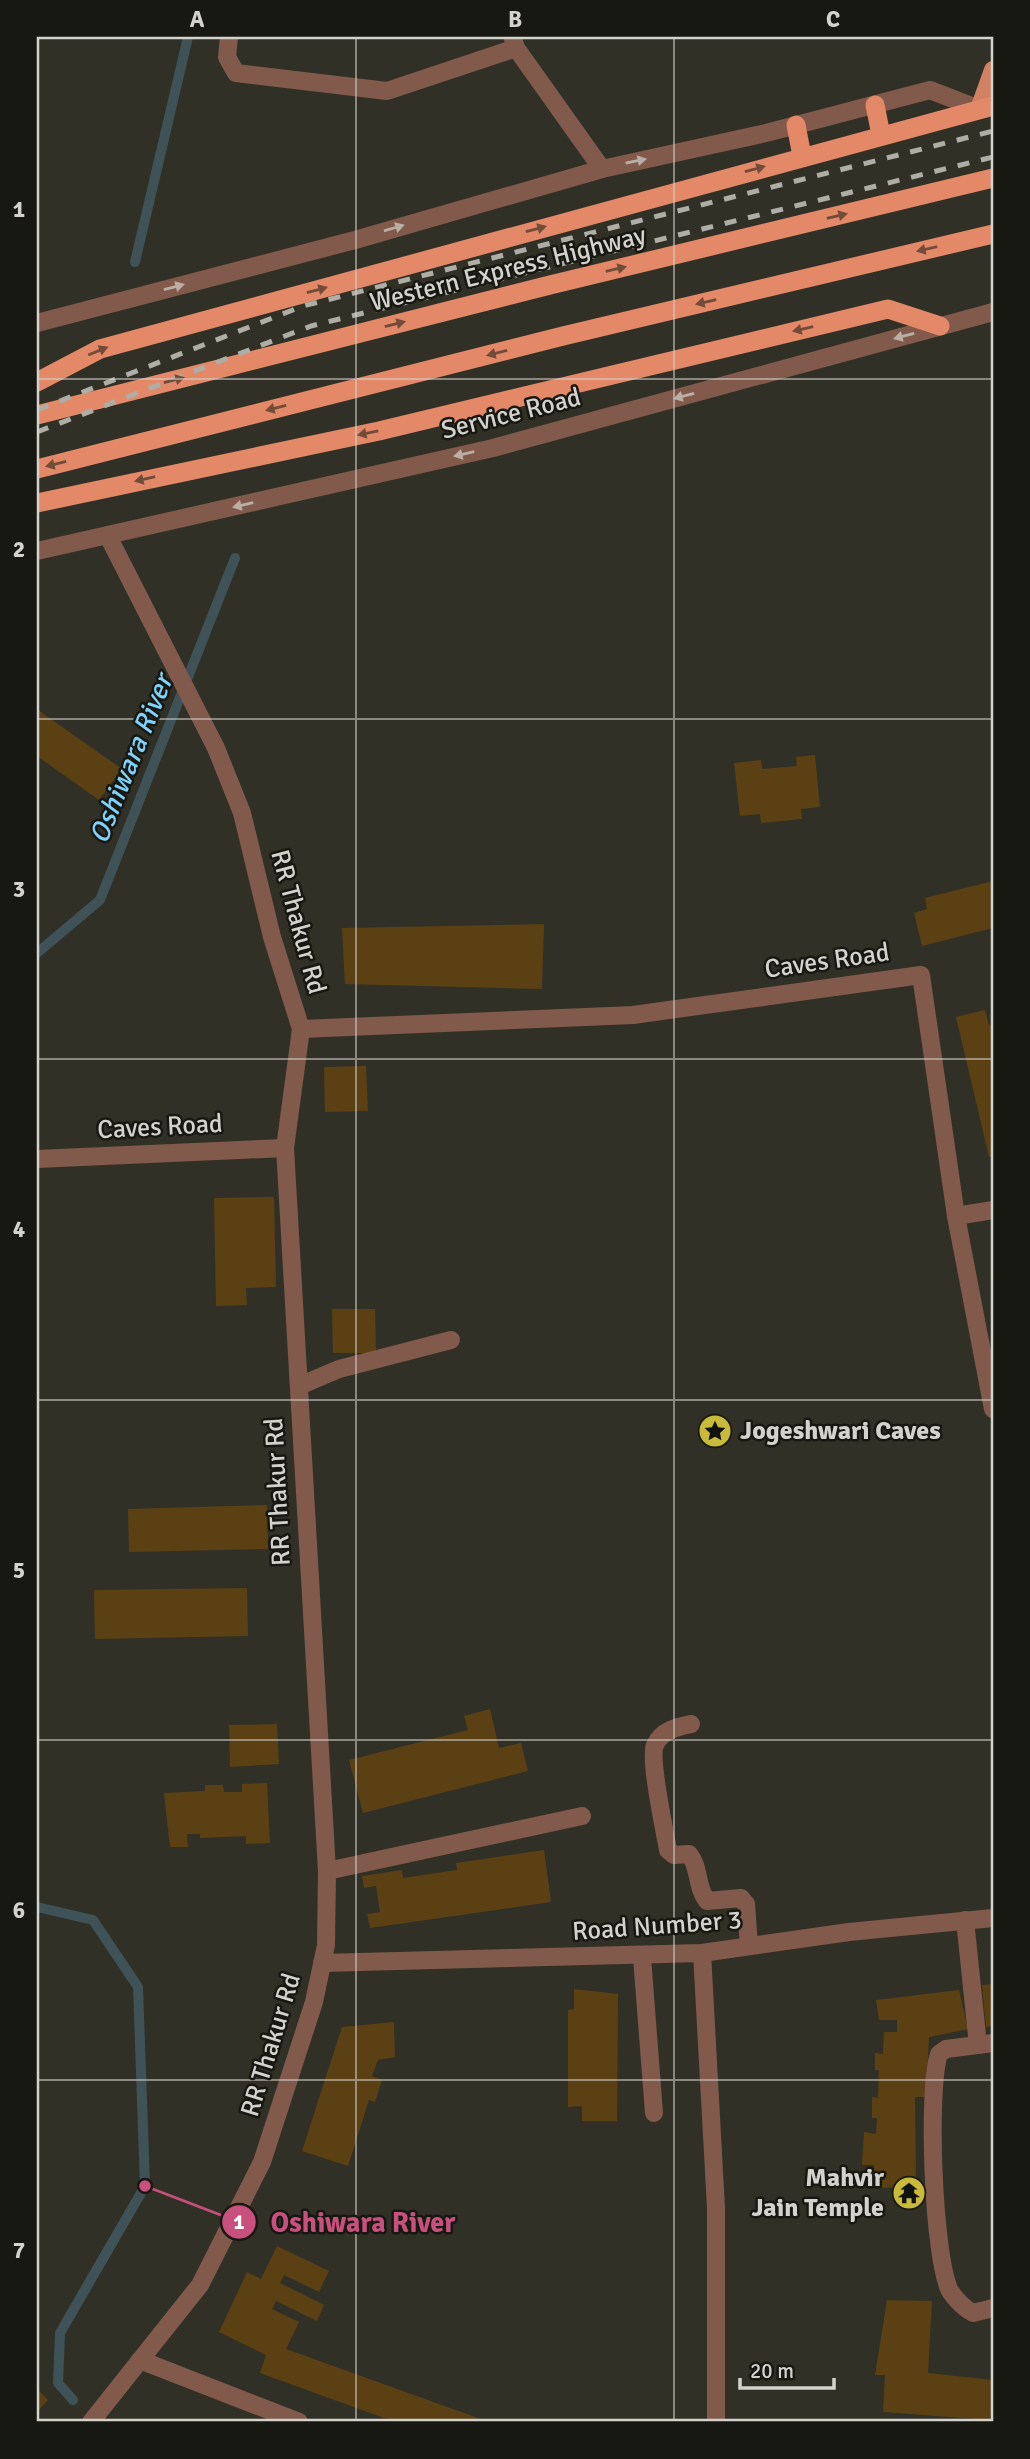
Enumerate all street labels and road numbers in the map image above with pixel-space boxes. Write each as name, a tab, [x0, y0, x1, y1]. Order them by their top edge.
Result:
street label: Western Express Highway	[367, 219, 649, 319]
street label: Service Road	[438, 381, 584, 447]
street label: RR Thakur Rd	[263, 846, 333, 998]
street label: Caves Road	[763, 936, 891, 986]
street label: Caves Road	[96, 1108, 224, 1146]
street label: RR Thakur Rd	[258, 1417, 298, 1567]
street label: Road Number 3	[571, 1904, 743, 1948]
street label: RR Thakur Rd	[234, 1969, 308, 2121]

